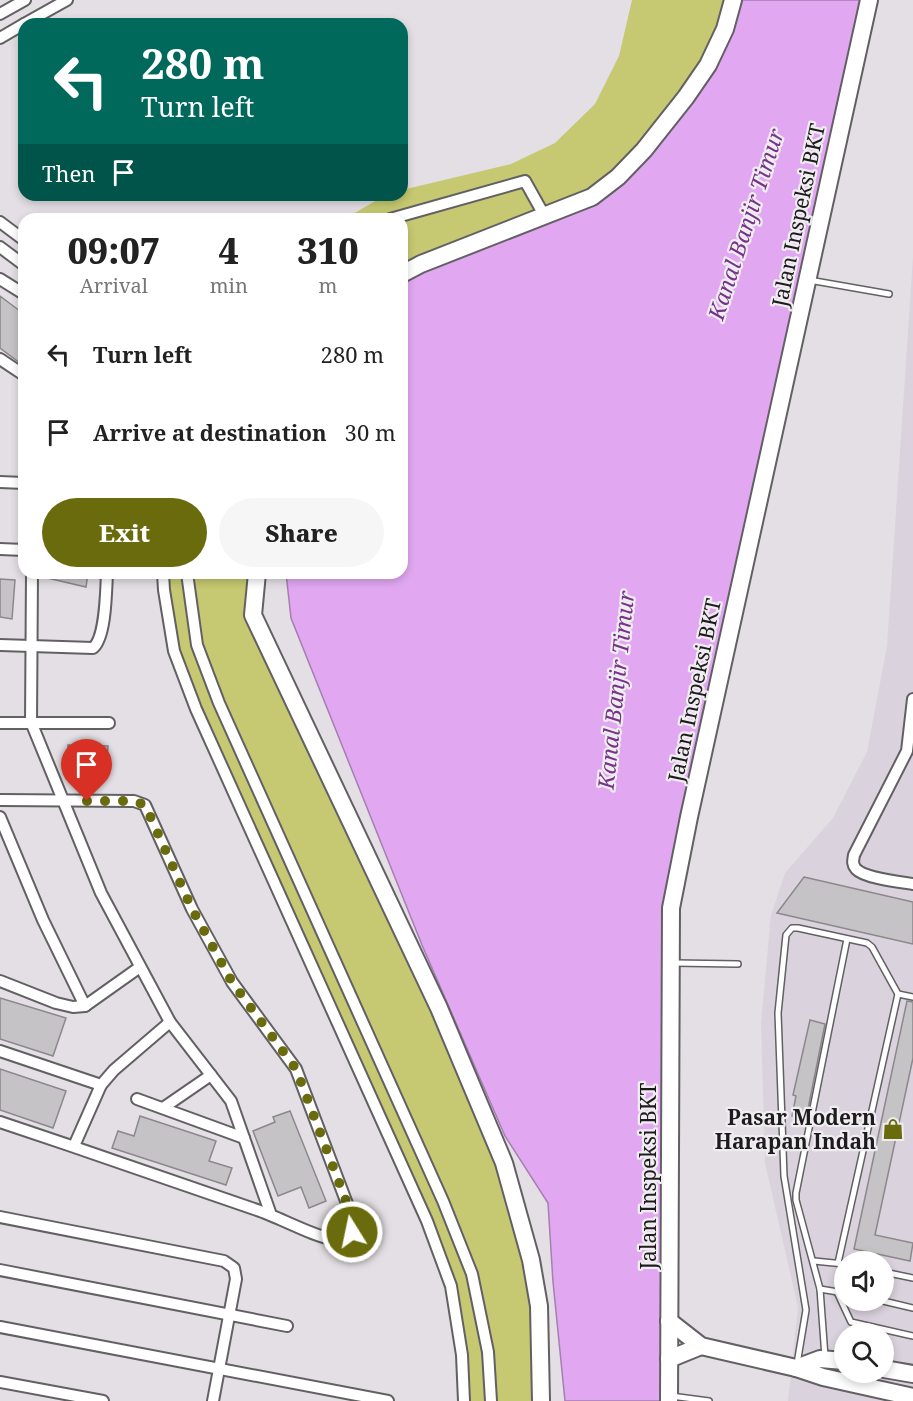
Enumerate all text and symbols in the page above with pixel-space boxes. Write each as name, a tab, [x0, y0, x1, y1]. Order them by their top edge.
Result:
text: 280 m	[141, 34, 265, 91]
icon: left	[42, 42, 120, 120]
text: Turn left	[141, 88, 254, 125]
street label: Jalan Inspeksi BKT	[765, 121, 831, 310]
water label: Kanal Banjir Timur	[700, 124, 790, 324]
icon: arrive	[107, 156, 140, 189]
text: Then	[42, 158, 95, 188]
text: 09:07	[67, 226, 160, 275]
text: 4	[219, 226, 239, 275]
text: 310	[297, 226, 359, 275]
text: Arrival	[80, 272, 148, 299]
text: min	[210, 272, 248, 299]
text: m	[319, 272, 337, 299]
icon: left	[42, 338, 75, 371]
text: Turn left	[93, 339, 192, 369]
text: 280 m	[321, 339, 384, 369]
icon: arrive	[42, 416, 75, 449]
text: Arrive at destination	[93, 417, 327, 447]
text: 30 m	[345, 417, 396, 447]
button: Exit	[42, 498, 207, 567]
button: Share	[219, 498, 384, 567]
water label: Kanal Banjir Timur	[590, 589, 640, 792]
street label: Jalan Inspeksi BKT	[661, 596, 727, 785]
pin	[61, 739, 112, 801]
icon: arrive	[70, 748, 103, 781]
street label: Jalan Inspeksi BKT	[634, 1083, 662, 1270]
place label: Pasar Modern Harapan Indah	[715, 1103, 876, 1155]
shop icon: Pasar Modern Harapan Indah	[881, 1117, 905, 1141]
position arrow	[320, 1200, 384, 1264]
map controls	[834, 1251, 894, 1383]
button: sound	[834, 1251, 894, 1311]
button: search	[834, 1323, 894, 1383]

